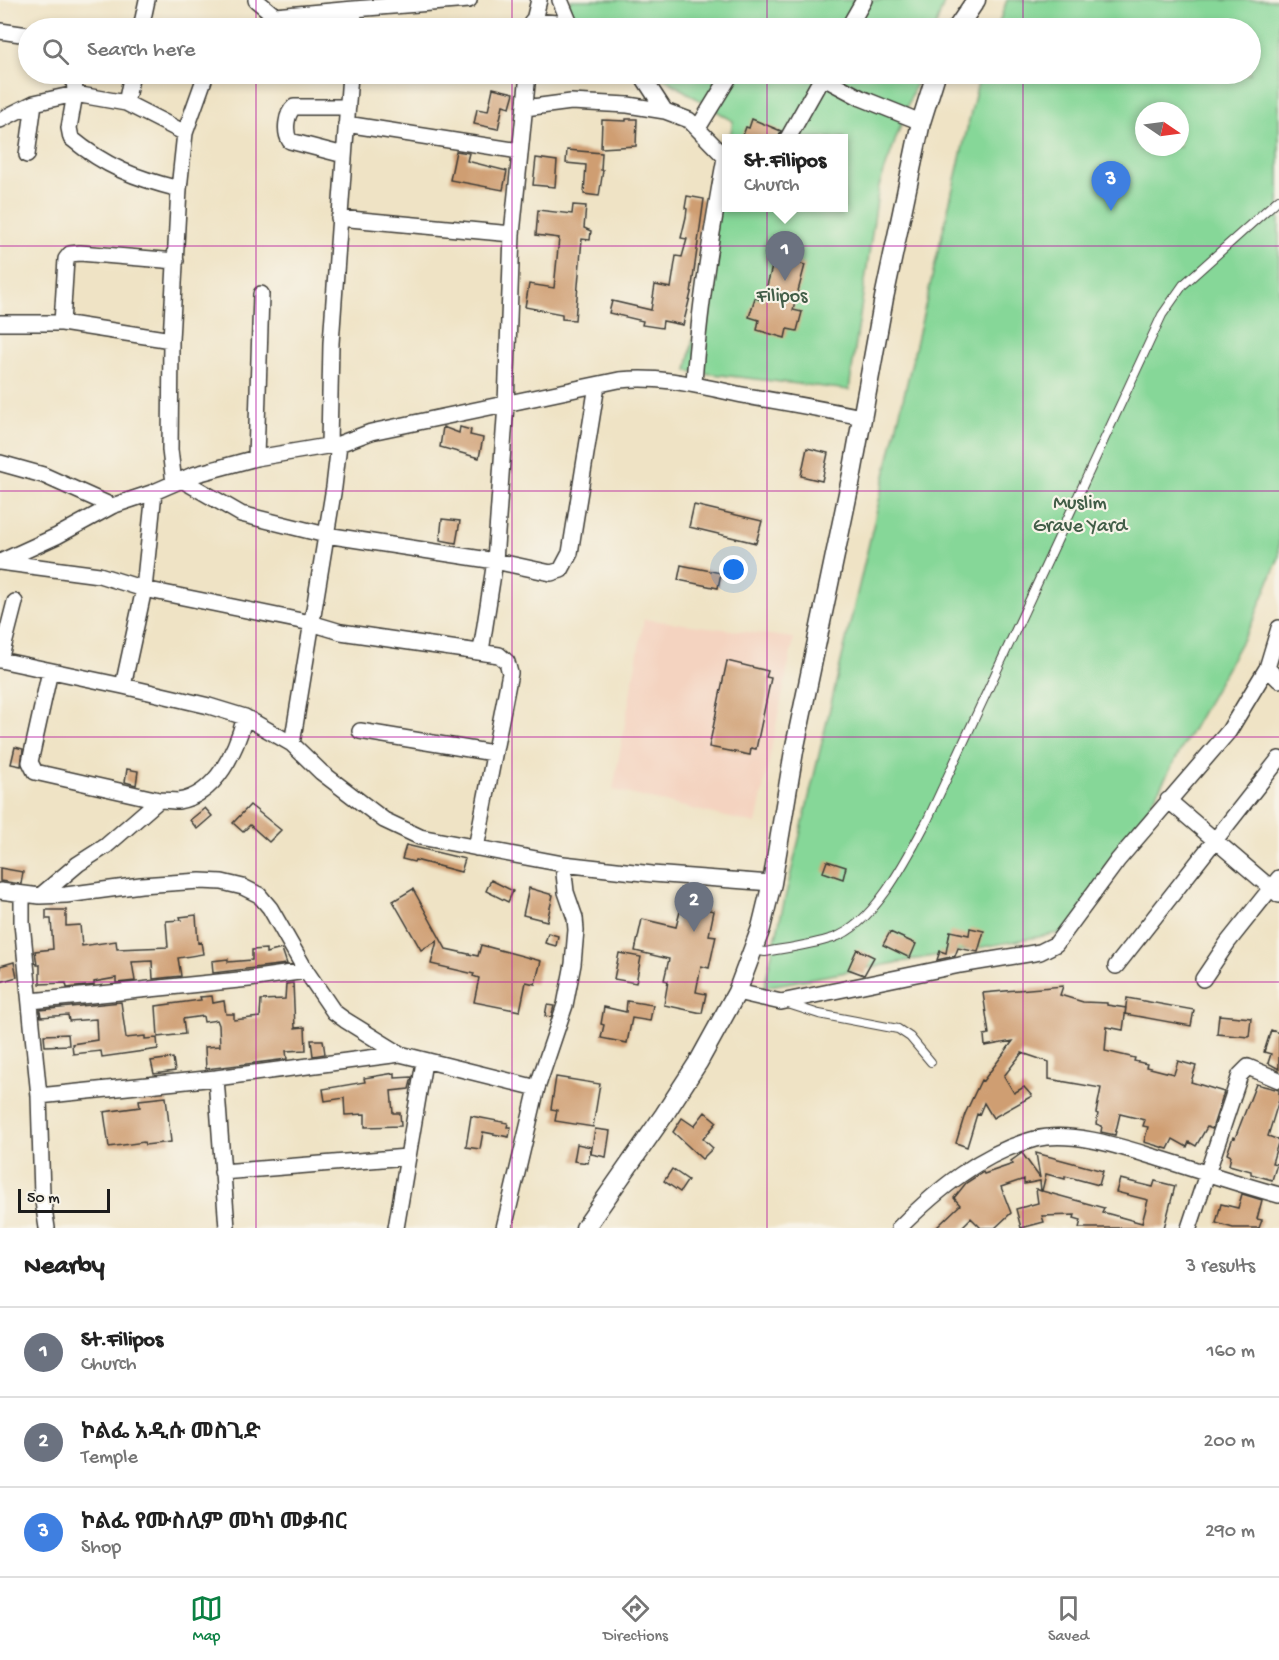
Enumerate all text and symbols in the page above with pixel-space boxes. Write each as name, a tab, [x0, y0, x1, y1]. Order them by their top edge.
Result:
search box	[18, 18, 1261, 84]
icon: search	[39, 35, 72, 68]
text: Search here	[87, 38, 195, 64]
north arrow	[1135, 102, 1189, 156]
popup	[722, 134, 848, 212]
text: St.Filipos	[744, 149, 826, 175]
pin: 3	[1092, 162, 1130, 211]
text: Church	[744, 175, 800, 198]
pin: 1	[766, 232, 804, 281]
park label: Filipos	[756, 286, 808, 309]
park label: Muslim Grave Yard	[1033, 493, 1129, 539]
your location	[719, 555, 748, 584]
pin: 2	[674, 882, 714, 932]
scale bar	[18, 1186, 110, 1214]
text: 50 m	[27, 1190, 60, 1209]
text: Nearby	[24, 1252, 105, 1283]
text: 3 results	[1186, 1256, 1255, 1279]
text: St.Filipos	[81, 1328, 163, 1354]
text: 1	[39, 1341, 48, 1364]
text: 160 m	[1206, 1341, 1255, 1364]
text: Church	[81, 1354, 137, 1377]
text: ኮልፌ አዲሱ መስጊድ	[81, 1421, 261, 1447]
text: 2	[39, 1431, 48, 1454]
text: 200 m	[1204, 1431, 1255, 1454]
text: Temple	[81, 1447, 138, 1470]
text: ኮልፌ የሙስሊም መካነ መቃብር	[81, 1511, 347, 1537]
text: 3	[38, 1521, 49, 1544]
text: 290 m	[1205, 1521, 1255, 1544]
text: Shop	[81, 1537, 121, 1560]
tab: Map	[190, 1592, 223, 1647]
tab: Directions	[603, 1592, 668, 1647]
tab: Saved	[1048, 1592, 1089, 1647]

